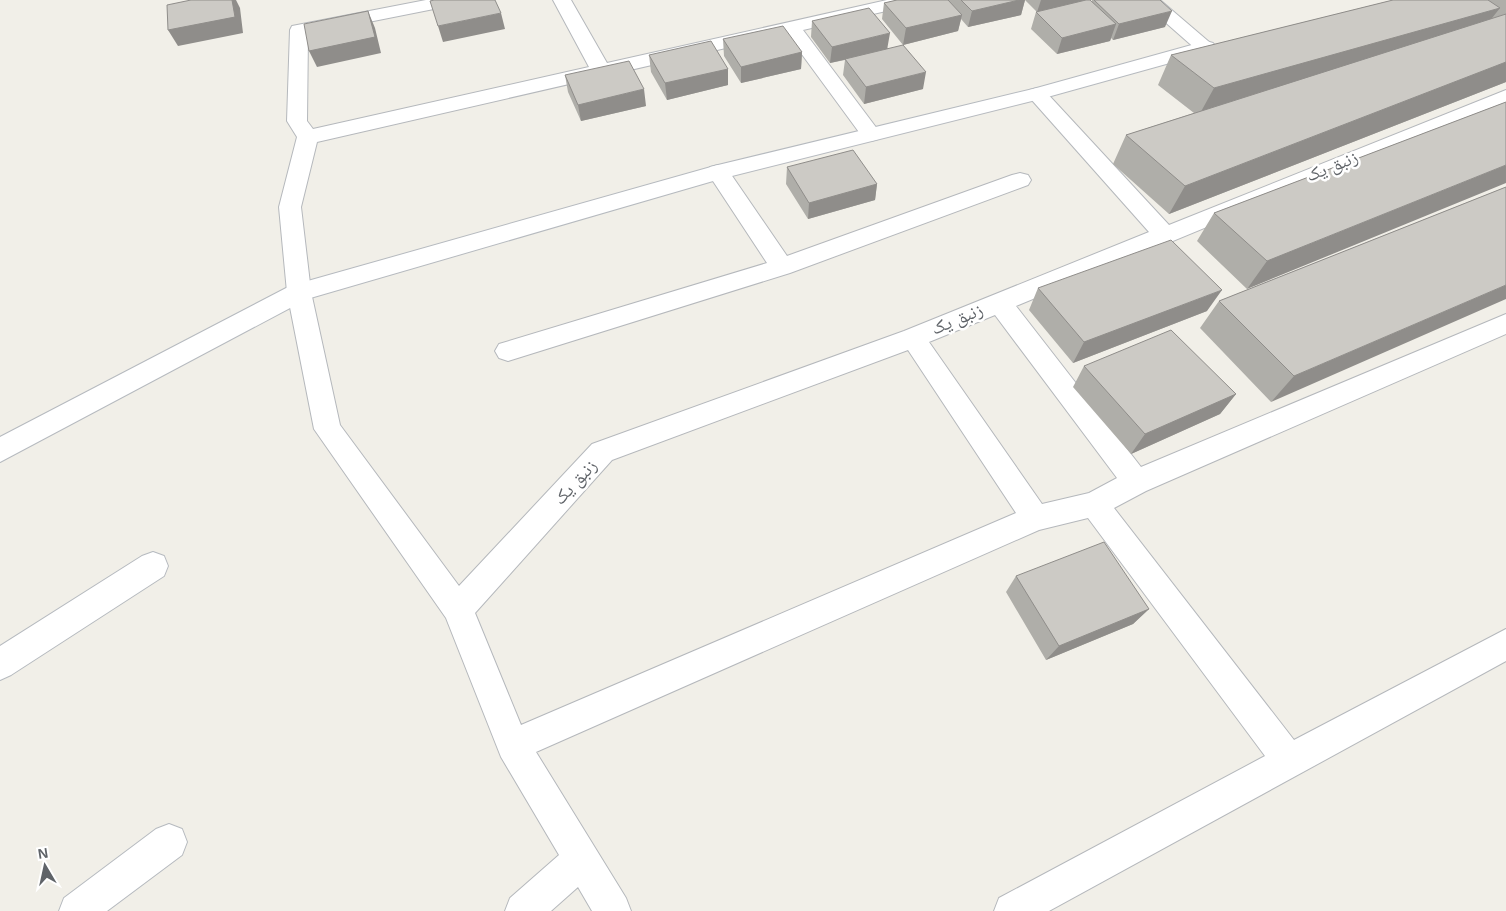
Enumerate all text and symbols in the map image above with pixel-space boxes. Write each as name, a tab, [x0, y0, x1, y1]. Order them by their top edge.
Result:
street label: زنبق یک	[1303, 147, 1361, 186]
street label: زنبق یک	[928, 299, 986, 340]
street label: زنبق یک	[549, 455, 601, 509]
north arrow	[20, 841, 70, 891]
text: N	[37, 844, 49, 862]

